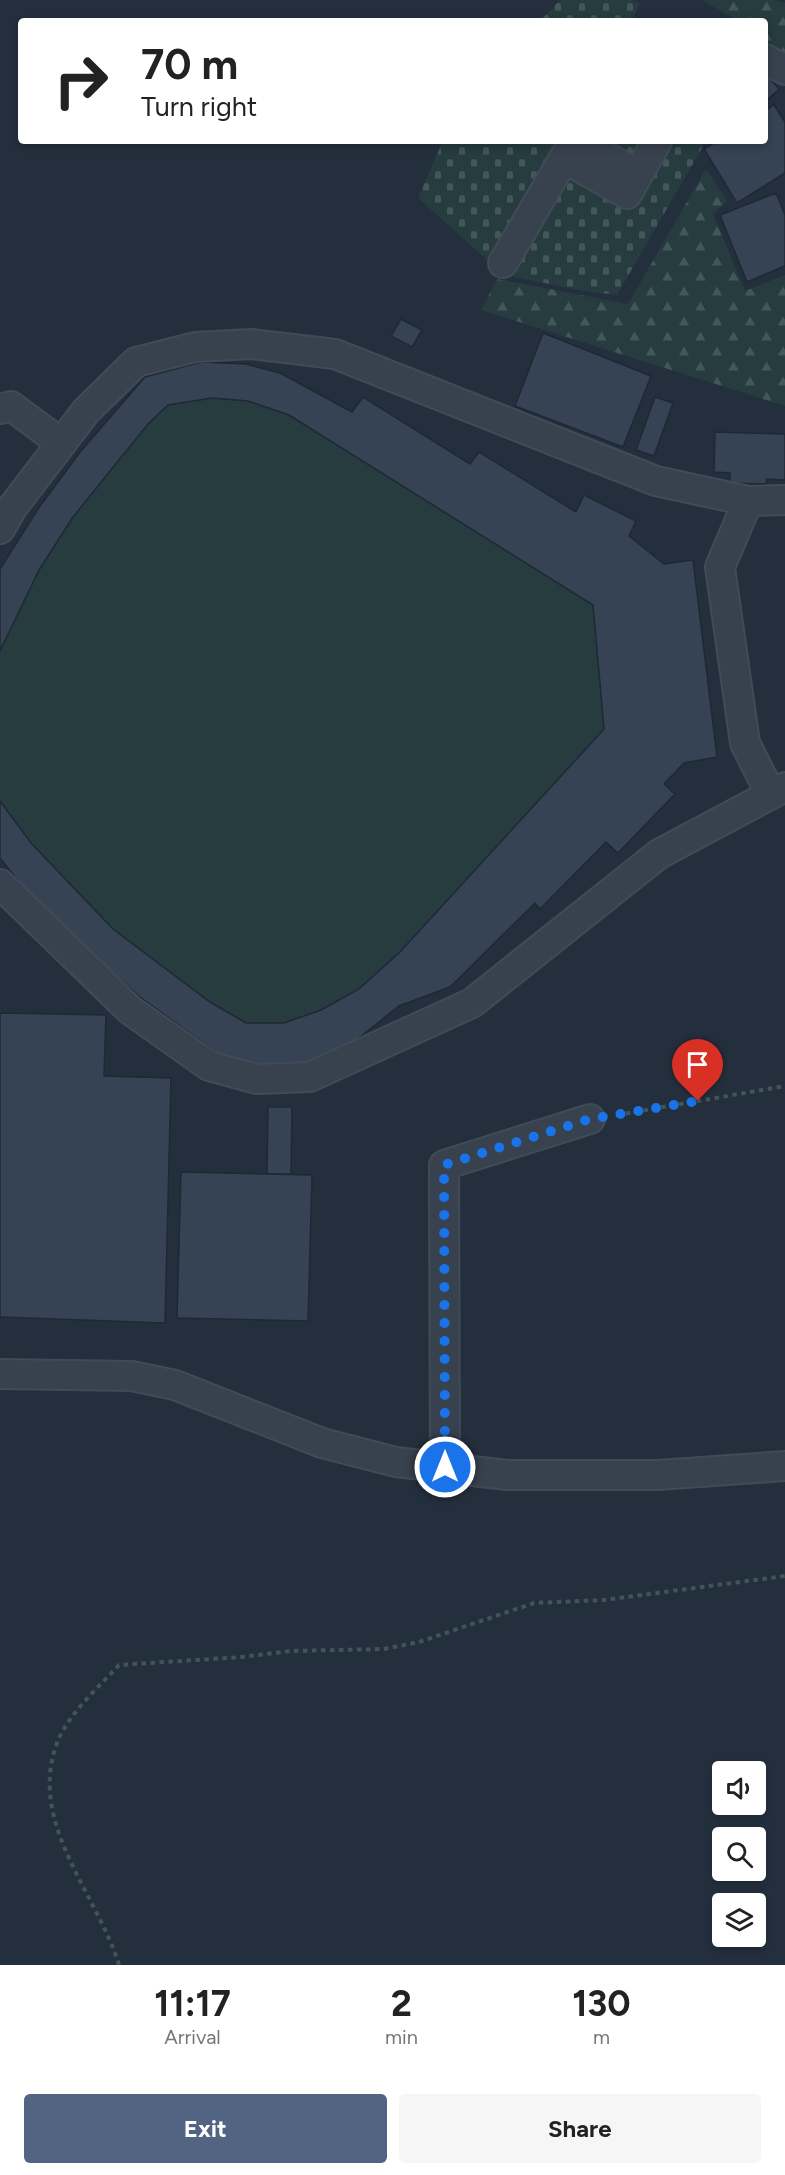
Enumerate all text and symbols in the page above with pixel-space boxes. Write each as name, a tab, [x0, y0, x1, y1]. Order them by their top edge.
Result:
text: 70 m	[141, 39, 238, 90]
icon: right	[42, 42, 120, 120]
text: Turn right	[141, 90, 257, 123]
pin	[672, 1039, 723, 1101]
icon: arrive	[681, 1048, 714, 1081]
position arrow	[413, 1435, 477, 1499]
map controls	[712, 1761, 766, 1947]
button: sound	[712, 1761, 766, 1815]
button: search	[712, 1827, 766, 1881]
button: layers	[712, 1893, 766, 1947]
text: 11:17	[154, 1982, 231, 2025]
text: 2	[391, 1982, 412, 2025]
text: 130	[572, 1982, 631, 2025]
text: Arrival	[164, 2025, 221, 2049]
text: min	[385, 2025, 418, 2049]
text: m	[593, 2025, 610, 2049]
button: Exit	[24, 2094, 387, 2163]
button: Share	[399, 2094, 761, 2163]

